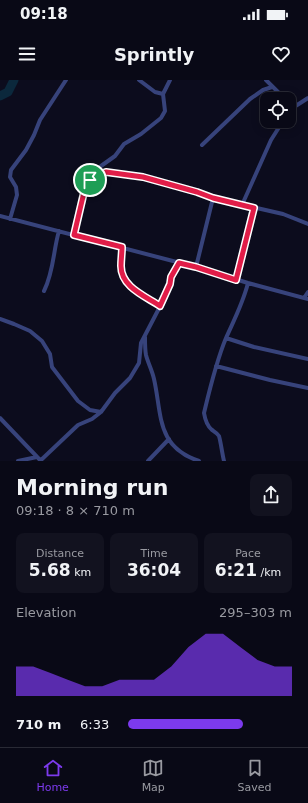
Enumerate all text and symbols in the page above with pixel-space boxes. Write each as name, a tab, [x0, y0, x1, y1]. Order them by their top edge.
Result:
text: 09:18	[20, 5, 68, 23]
icon: menu	[16, 43, 38, 65]
icon: heart	[270, 43, 292, 65]
text: Sprintly	[114, 44, 194, 65]
map controls	[260, 92, 296, 128]
button: locate	[260, 92, 296, 128]
pin	[73, 163, 107, 197]
icon: arrive	[79, 169, 101, 191]
button: share	[250, 474, 292, 516]
text: Morning run	[16, 475, 168, 500]
text: 09:18 · 8 × 710 m	[16, 503, 135, 518]
text: Distance	[36, 547, 84, 560]
text: Time	[141, 547, 167, 560]
text: Pace	[235, 547, 261, 560]
text: 5.68	[29, 560, 71, 580]
text: 36:04	[127, 560, 181, 580]
text: 6:21	[215, 560, 257, 580]
text: km	[71, 566, 91, 579]
text: /km	[257, 566, 281, 579]
text: Elevation	[16, 605, 76, 620]
text: 295–303 m	[219, 605, 292, 620]
text: 710 m	[16, 717, 61, 732]
text: 6:33	[80, 717, 109, 732]
tab: Home	[36, 757, 69, 794]
tab: Map	[142, 757, 165, 794]
tab: Saved	[238, 757, 272, 794]

